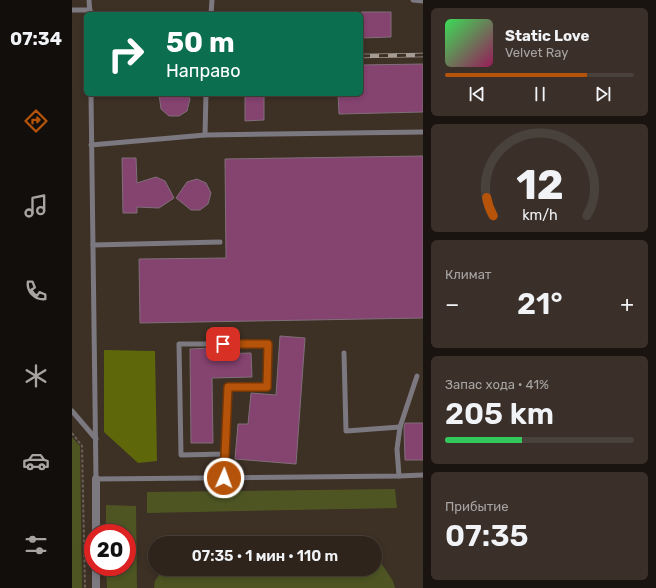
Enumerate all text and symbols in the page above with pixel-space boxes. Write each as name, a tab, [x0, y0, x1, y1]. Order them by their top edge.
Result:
text: 50 m	[166, 26, 235, 59]
text: Static Love	[505, 27, 589, 45]
text: 07:34	[10, 28, 62, 50]
icon: right	[100, 28, 152, 80]
text: Velvet Ray	[505, 45, 568, 60]
text: Направо	[166, 60, 241, 82]
icon: previous	[466, 83, 488, 105]
icon: pause	[529, 83, 551, 105]
icon: next	[592, 83, 614, 105]
icon: directions	[22, 107, 50, 135]
text: 12	[516, 160, 563, 209]
icon: music	[22, 192, 50, 220]
text: km/h	[522, 207, 557, 224]
text: Климат	[445, 267, 491, 282]
icon: phone	[22, 277, 50, 305]
text: 21°	[517, 286, 563, 322]
text: −	[445, 291, 459, 318]
text: +	[620, 291, 634, 318]
pin	[206, 327, 240, 361]
icon: arrive	[212, 333, 234, 355]
icon: climate	[22, 362, 50, 390]
text: Запас хода · 41%	[445, 377, 549, 392]
text: 205 km	[445, 396, 554, 432]
icon: car	[22, 447, 50, 475]
position arrow	[203, 457, 245, 499]
text: Прибытие	[445, 499, 509, 514]
text: 07:35	[445, 518, 529, 554]
speed limit sign: 20	[84, 524, 136, 576]
icon: filters	[22, 531, 50, 559]
text: 07:35 · 1 мин · 110 m	[192, 547, 338, 565]

